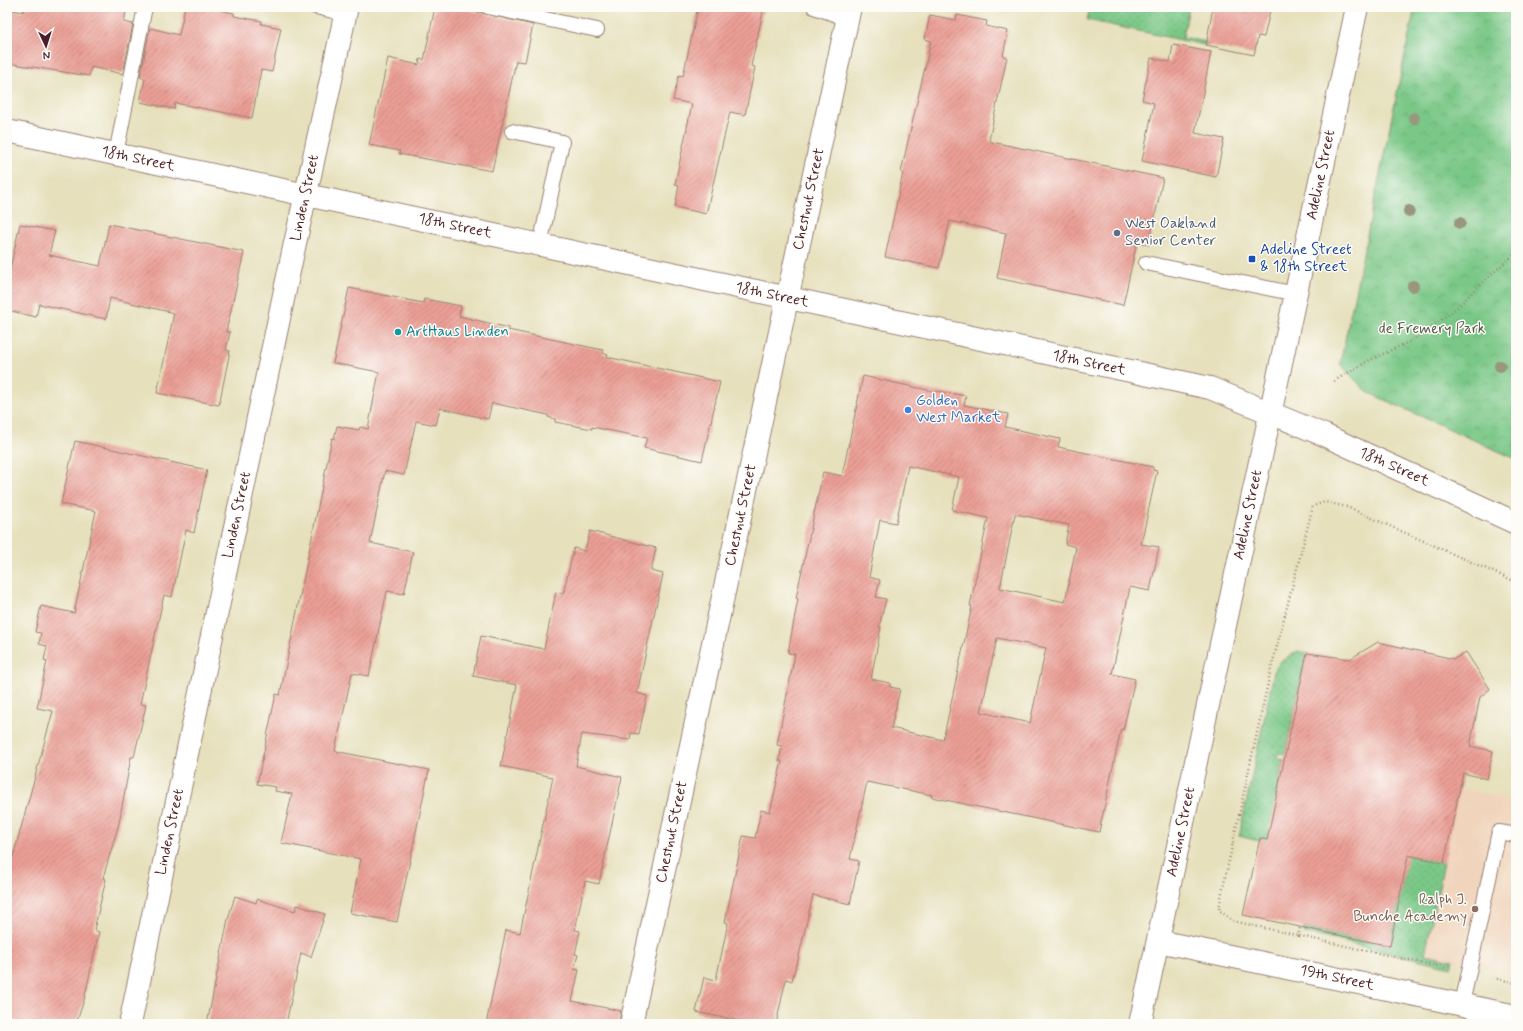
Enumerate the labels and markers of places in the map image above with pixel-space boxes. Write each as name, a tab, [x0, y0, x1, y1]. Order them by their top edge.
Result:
place label: West Oakland Senior Center	[1125, 214, 1216, 251]
marker: West Oakland Senior Center	[1112, 228, 1122, 238]
place label: Adeline Street & 18th Street	[1260, 240, 1352, 277]
marker: Adeline Street & 18th Street	[1247, 254, 1257, 264]
place label: ArtHaus Linden	[406, 322, 509, 342]
marker: ArtHaus Linden	[393, 327, 403, 337]
place label: Golden West Market	[916, 391, 1001, 428]
marker: Golden West Market	[903, 405, 913, 415]
place label: Ralph J. Bunche Academy	[1353, 890, 1467, 927]
marker: Ralph J. Bunche Academy	[1470, 904, 1480, 914]

